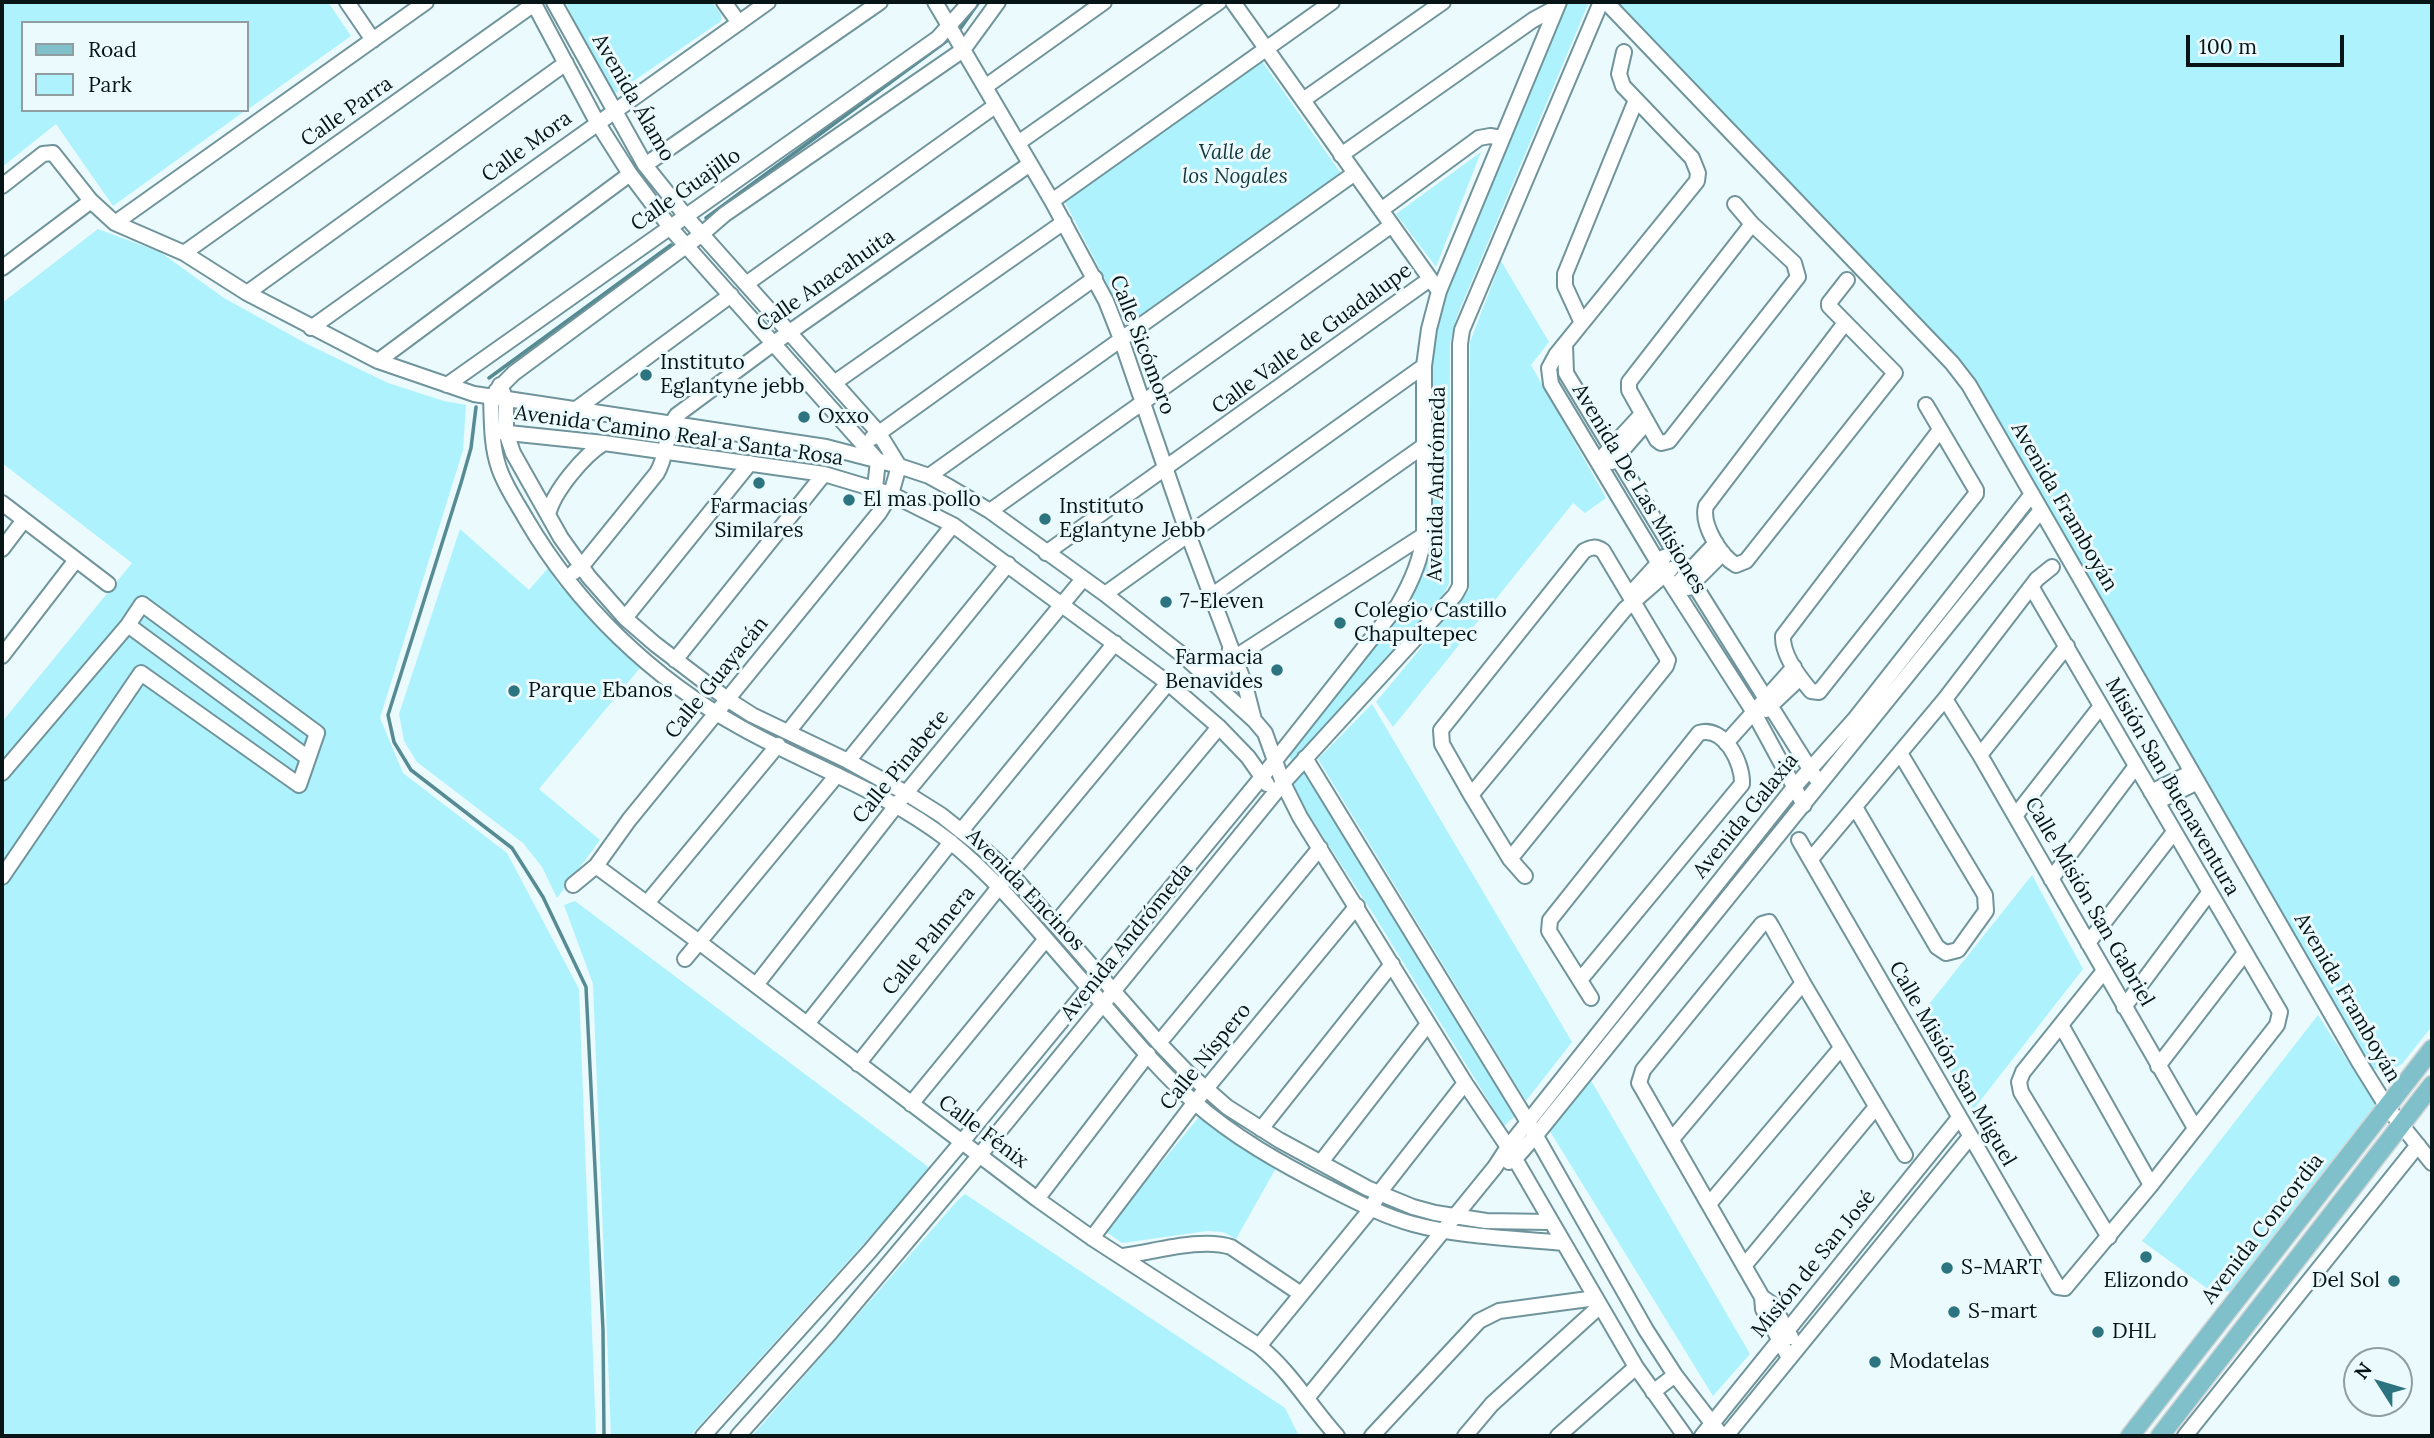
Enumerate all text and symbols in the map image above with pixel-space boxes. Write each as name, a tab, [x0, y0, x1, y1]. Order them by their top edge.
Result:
legend	[21, 21, 248, 112]
scale bar	[2189, 21, 2346, 65]
street label: Avenida Álamo	[586, 30, 680, 166]
text: 100 m	[2199, 33, 2257, 60]
text: Road	[88, 36, 137, 63]
text: Park	[88, 71, 132, 98]
street label: Calle Parra	[296, 71, 398, 153]
street label: Calle Mora	[477, 106, 577, 188]
park label: Valle de los Nogales	[1182, 140, 1288, 190]
street label: Calle Guajillo	[626, 143, 746, 237]
street label: Calle Anacahuita	[752, 224, 900, 338]
street label: Calle Valle de Guadalupe	[1207, 258, 1417, 420]
street label: Calle Sicómoro	[1104, 272, 1180, 418]
place label: Instituto Eglantyne jebb	[660, 350, 804, 400]
marker: Instituto Eglantyne jebb	[638, 367, 654, 383]
street label: Avenida De Las Misiones	[1566, 380, 1712, 598]
street label: Avenida Andrómeda	[1423, 386, 1451, 582]
street label: Avenida Camino Real a Santa Rosa	[513, 400, 845, 472]
place label: Oxxo	[818, 404, 869, 430]
marker: Oxxo	[796, 409, 812, 425]
street label: Avenida Framboyán	[2005, 418, 2123, 596]
marker: Farmacias Similares	[751, 475, 767, 491]
place label: El mas pollo	[863, 487, 981, 513]
marker: El mas pollo	[841, 492, 857, 508]
place label: Farmacias Similares	[710, 494, 808, 544]
place label: Instituto Eglantyne Jebb	[1059, 494, 1205, 544]
marker: Instituto Eglantyne Jebb	[1037, 511, 1053, 527]
place label: 7-Eleven	[1180, 589, 1264, 615]
marker: 7-Eleven	[1158, 594, 1174, 610]
place label: Colegio Castillo Chapultepec	[1354, 598, 1507, 648]
street label: Calle Guayacán	[660, 612, 774, 744]
marker: Colegio Castillo Chapultepec	[1332, 615, 1348, 631]
place label: Farmacia Benavides	[1165, 645, 1263, 695]
marker: Farmacia Benavides	[1269, 662, 1285, 678]
street label: Misión San Buenaventura	[2099, 674, 2245, 900]
place label: Parque Ebanos	[528, 678, 673, 704]
marker: Parque Ebanos	[506, 683, 522, 699]
street label: Calle Pinabete	[847, 705, 955, 829]
street label: Avenida Galaxia	[1688, 748, 1804, 884]
street label: Calle Misión San Gabriel	[2019, 793, 2159, 1011]
street label: Avenida Encinos	[960, 824, 1090, 956]
street label: Avenida Andrómeda	[1056, 858, 1198, 1026]
street label: Calle Palmera	[877, 881, 981, 1001]
street label: Avenida Framboyán	[2288, 909, 2406, 1087]
street label: Calle Misión San Miguel	[1883, 957, 2021, 1171]
street label: Calle Níspero	[1155, 998, 1257, 1116]
street label: Calle Fénix	[933, 1090, 1033, 1174]
street label: Avenida Concordia	[2197, 1149, 2329, 1309]
street label: Misión de San José	[1747, 1185, 1881, 1343]
marker: Elizondo	[2138, 1249, 2154, 1265]
place label: S-MART	[1961, 1255, 2042, 1281]
marker: S-MART	[1939, 1260, 1955, 1276]
place label: Elizondo	[2103, 1268, 2189, 1294]
place label: Del Sol	[2312, 1268, 2380, 1294]
marker: Del Sol	[2386, 1273, 2402, 1289]
place label: S-mart	[1968, 1299, 2037, 1325]
marker: S-mart	[1946, 1304, 1962, 1320]
place label: DHL	[2112, 1319, 2156, 1345]
marker: DHL	[2090, 1324, 2106, 1340]
north arrow	[2343, 1347, 2413, 1417]
place label: Modatelas	[1889, 1349, 1989, 1375]
marker: Modatelas	[1867, 1354, 1883, 1370]
text: N	[2349, 1357, 2377, 1384]

